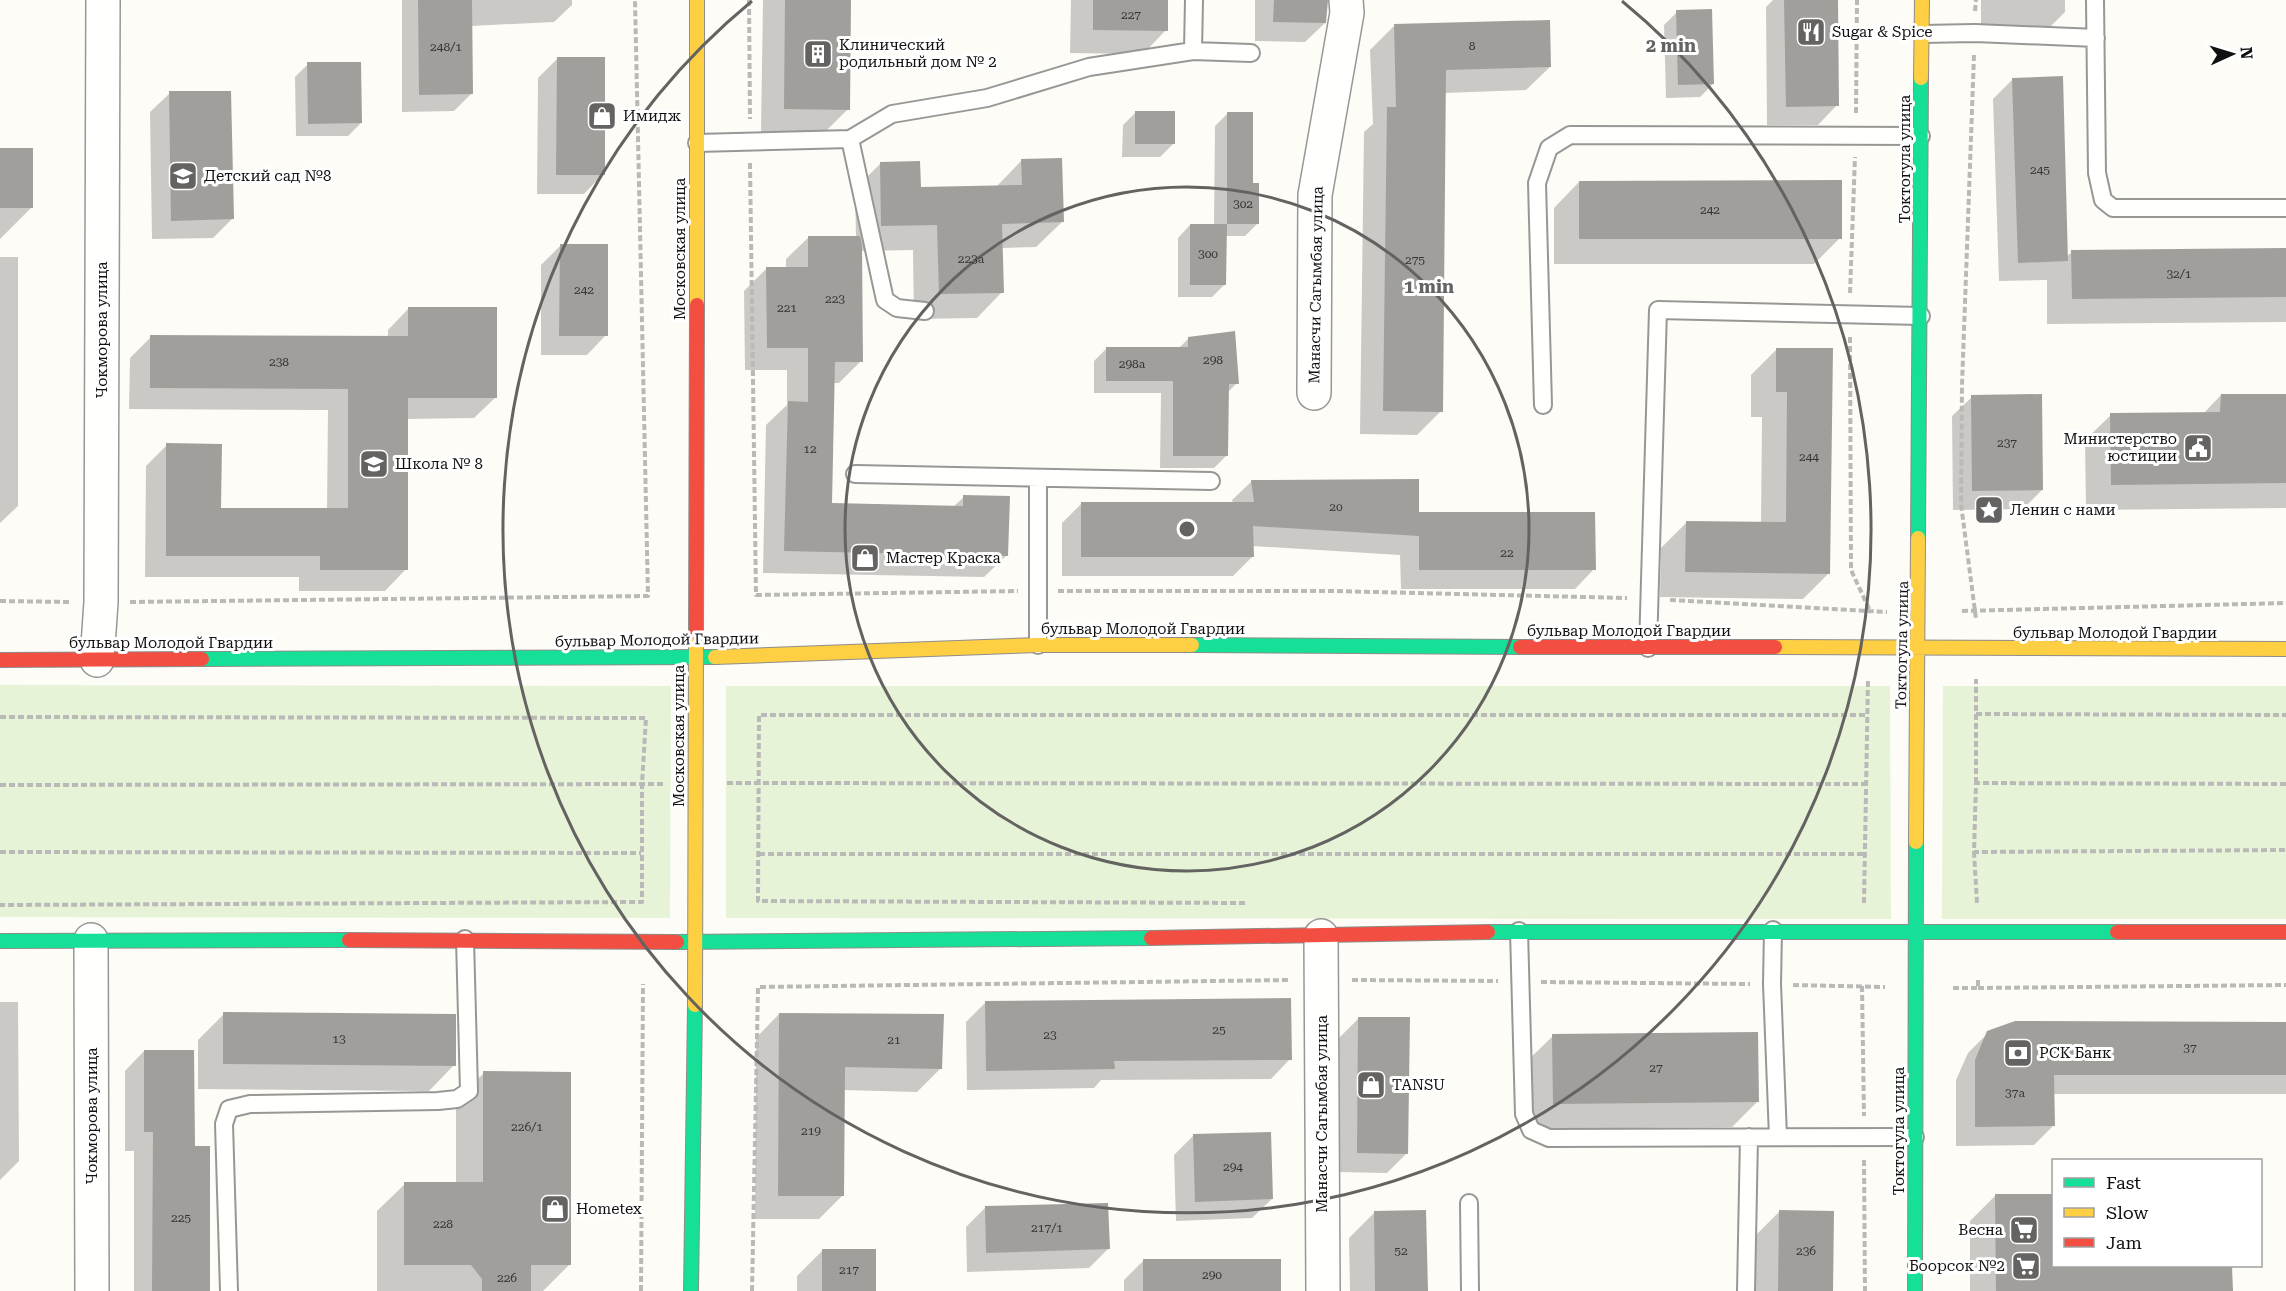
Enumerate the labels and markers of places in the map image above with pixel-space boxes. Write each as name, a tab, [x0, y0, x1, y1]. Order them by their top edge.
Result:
restaurant icon: Sugar & Spice	[1795, 16, 1827, 48]
place label: Sugar & Spice	[1832, 23, 1933, 41]
place label: Клинический родильный дом № 2	[839, 36, 997, 71]
building icon: Клинический родильный дом № 2	[802, 38, 834, 70]
shop icon: Имидж	[586, 100, 618, 132]
place label: Имидж	[623, 107, 682, 125]
school or university icon: Детский сад №8	[167, 160, 199, 192]
place label: Детский сад №8	[204, 167, 331, 185]
place label: Министерство юстиции	[2063, 430, 2177, 465]
public building icon: Министерство юстиции	[2182, 432, 2214, 464]
school or university icon: Школа № 8	[358, 448, 390, 480]
place label: Школа № 8	[395, 455, 483, 473]
place icon: Ленин с нами	[1973, 494, 2005, 526]
place label: Ленин с нами	[2010, 501, 2116, 519]
centre of rings	[1177, 519, 1197, 539]
shop icon: Мастер Краска	[849, 542, 881, 574]
place label: Мастер Краска	[886, 549, 1001, 567]
bank icon: РСК Банк	[2002, 1037, 2034, 1069]
place label: РСК Банк	[2039, 1044, 2112, 1062]
shop icon: TANSU	[1355, 1069, 1387, 1101]
place label: TANSU	[1392, 1076, 1445, 1094]
shop icon: Hometex	[539, 1193, 571, 1225]
place label: Hometex	[576, 1200, 642, 1218]
supermarket icon: Весна	[2008, 1214, 2040, 1246]
place label: Весна	[1958, 1221, 2003, 1239]
supermarket icon: Боорсок №2	[2010, 1250, 2042, 1282]
place label: Боорсок №2	[1909, 1257, 2005, 1275]

